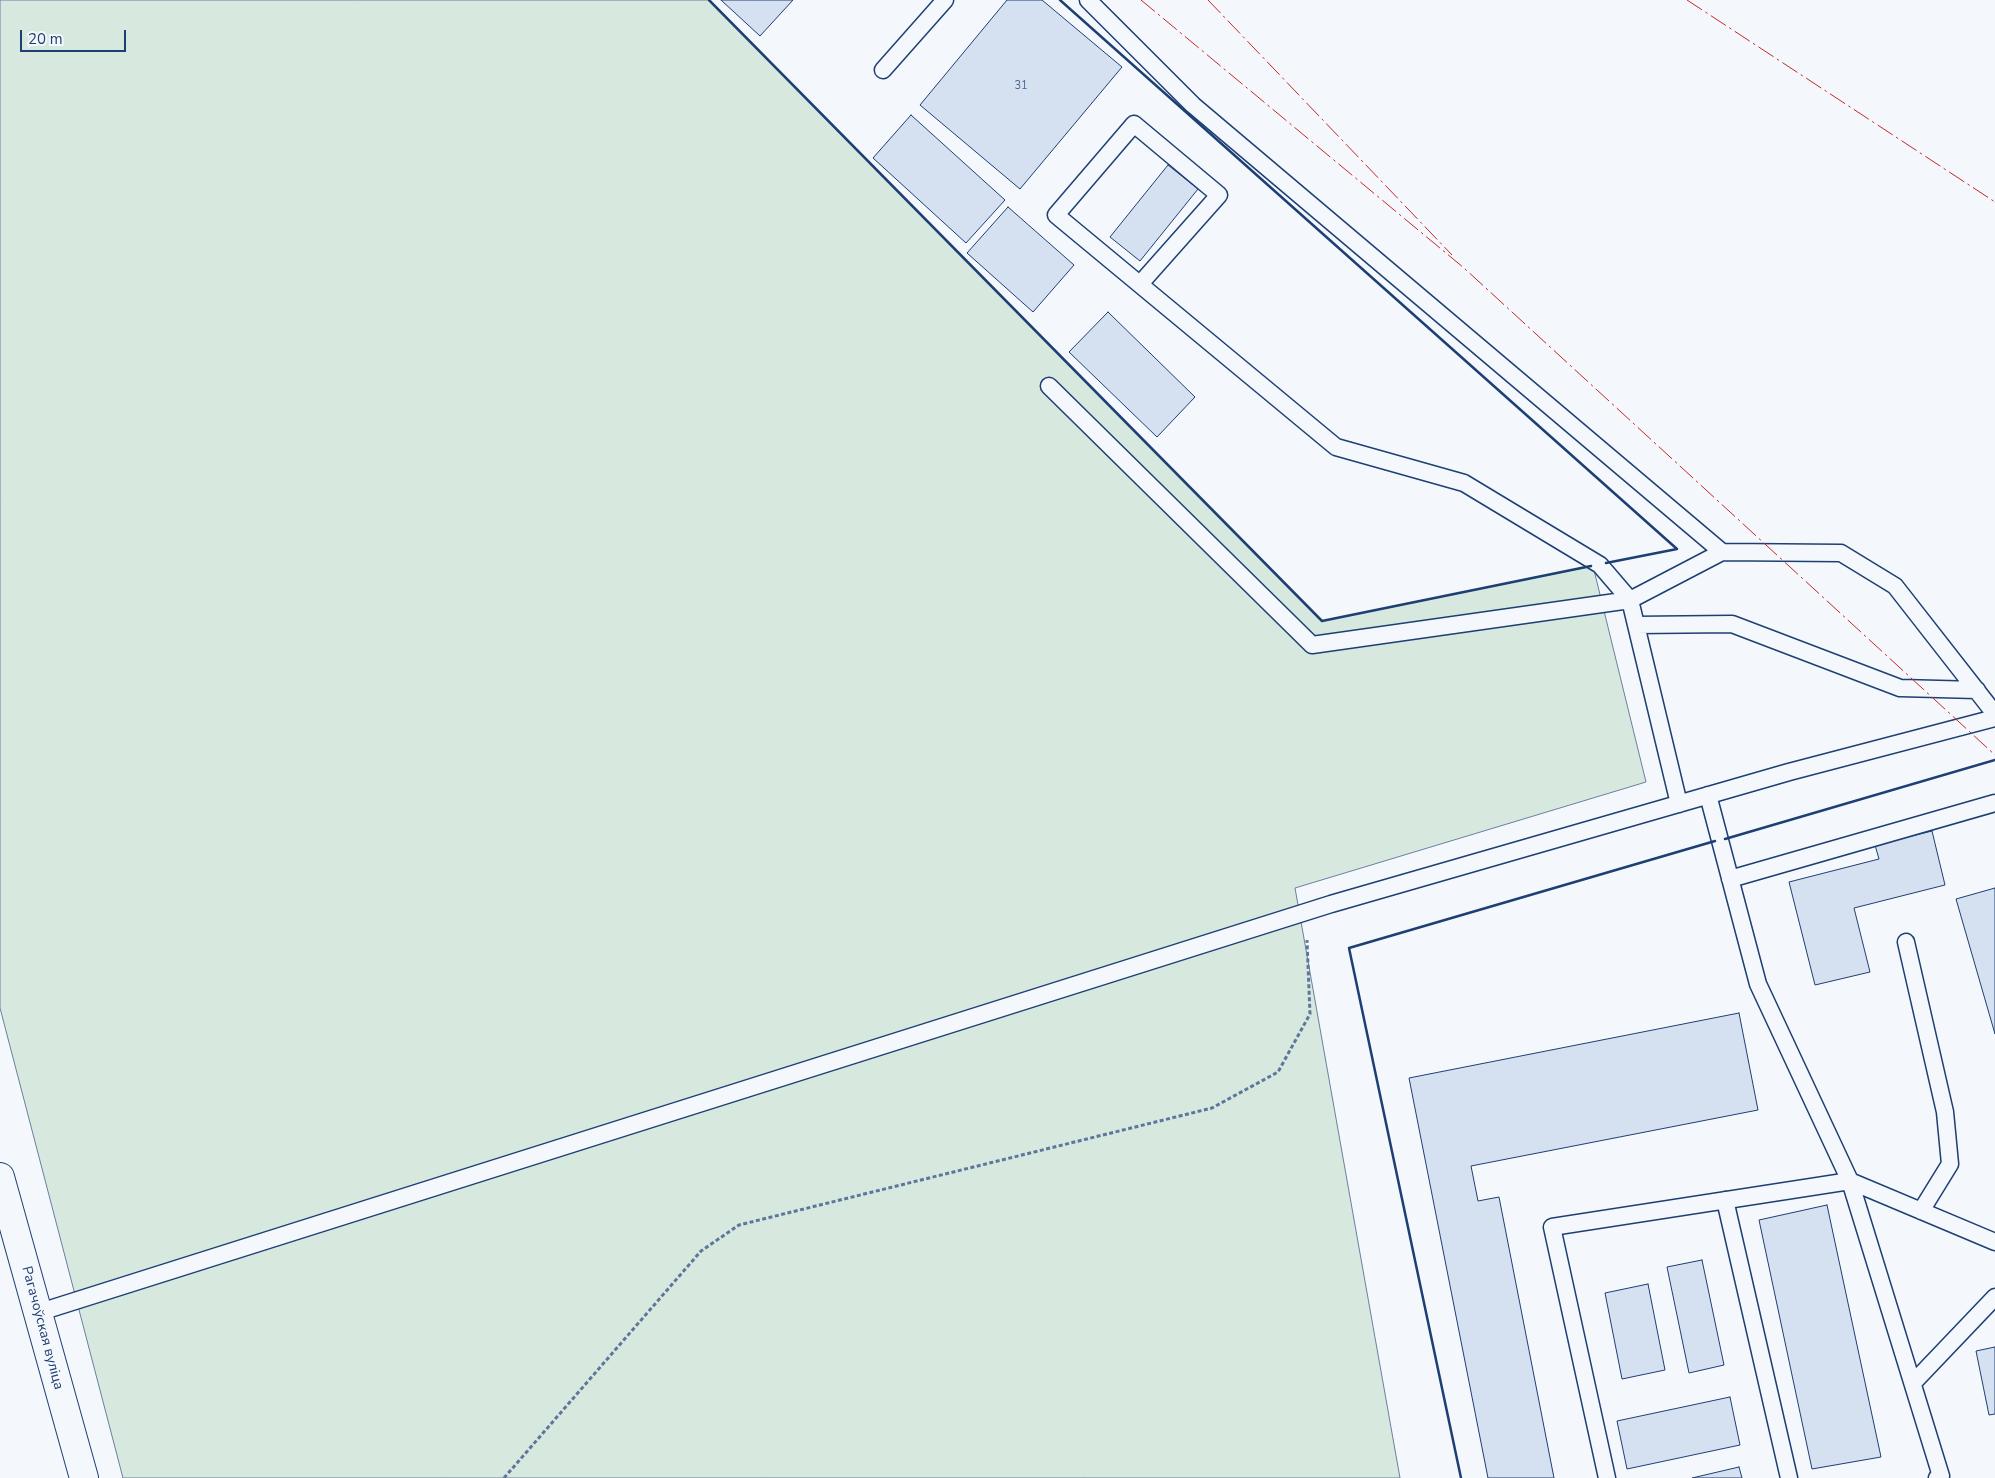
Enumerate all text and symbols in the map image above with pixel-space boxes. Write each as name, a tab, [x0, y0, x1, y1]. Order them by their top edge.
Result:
scale bar	[22, 20, 129, 52]
text: 20 m	[28, 29, 63, 49]
house number: 31	[1014, 79, 1028, 93]
street label: Рагачоўская вуліца	[17, 1264, 67, 1392]

